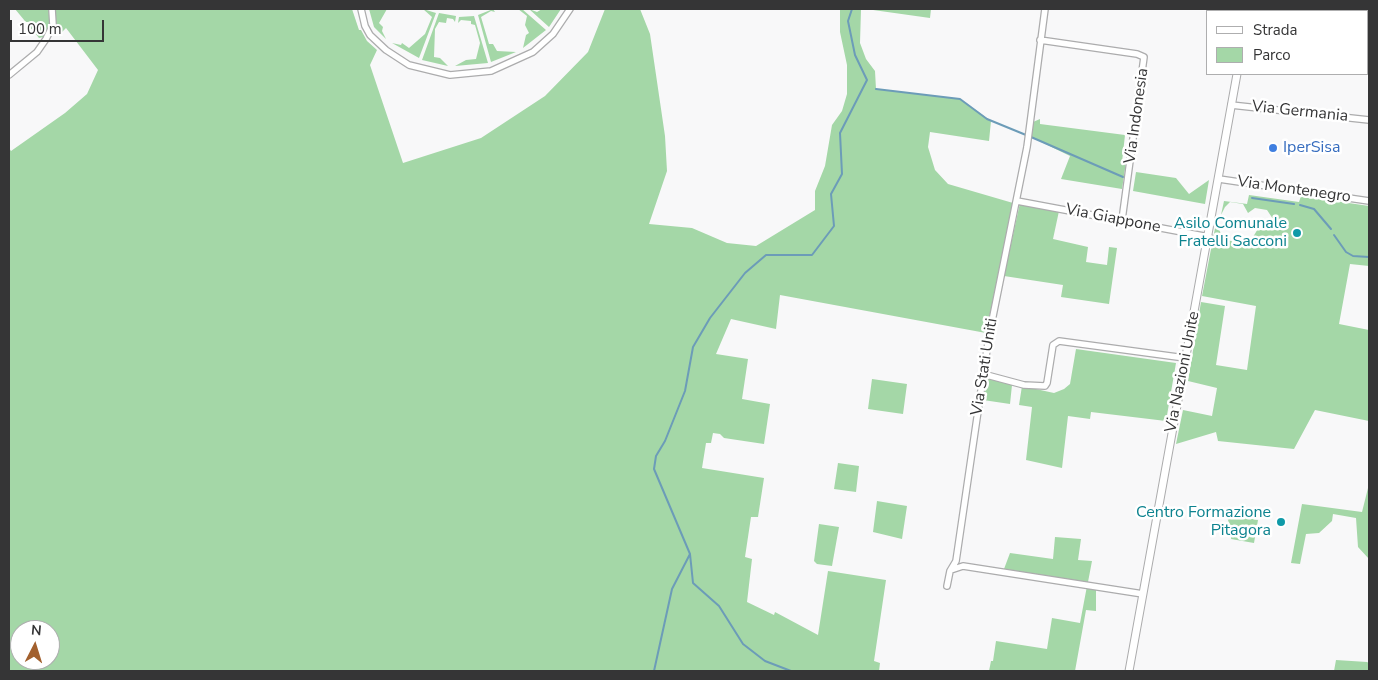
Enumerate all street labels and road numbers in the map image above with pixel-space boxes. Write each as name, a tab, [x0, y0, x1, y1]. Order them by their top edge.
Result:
street label: Via Indonesia	[1121, 67, 1153, 165]
street label: Via Germania	[1251, 97, 1349, 127]
street label: Via Montenegro	[1236, 173, 1352, 207]
street label: Via Giappone	[1064, 200, 1162, 238]
street label: Via Nazioni Unite	[1162, 310, 1204, 434]
street label: Via Stati Uniti	[968, 317, 1002, 417]

